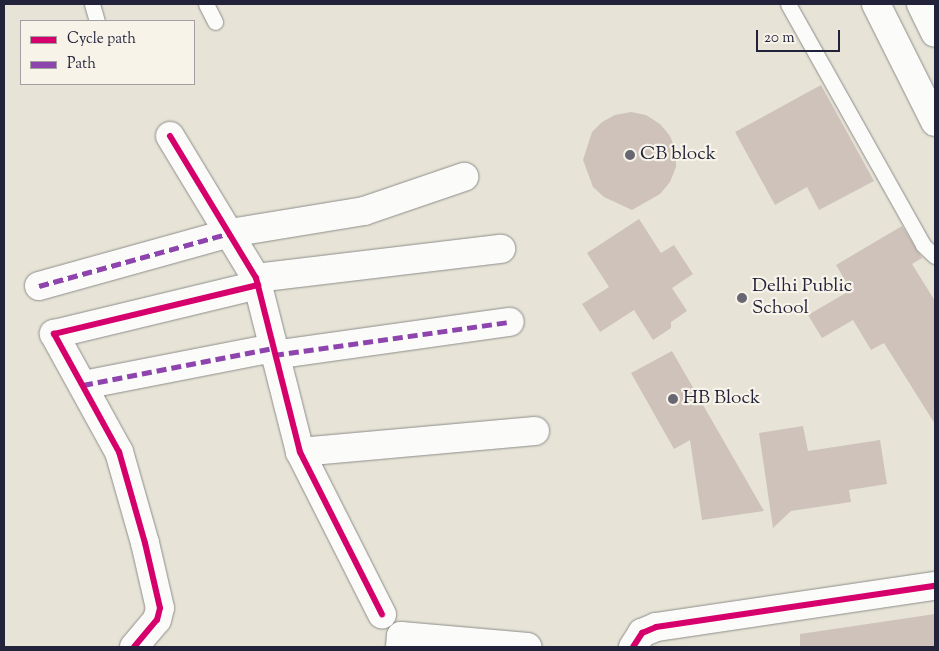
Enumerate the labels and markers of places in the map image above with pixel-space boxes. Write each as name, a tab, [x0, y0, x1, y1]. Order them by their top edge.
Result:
place label: CB block	[640, 144, 716, 166]
marker: CB block	[624, 149, 636, 161]
place label: Delhi Public School	[752, 276, 852, 320]
marker: Delhi Public School	[736, 292, 748, 304]
place label: HB Block	[683, 388, 760, 410]
marker: HB Block	[667, 393, 679, 405]

